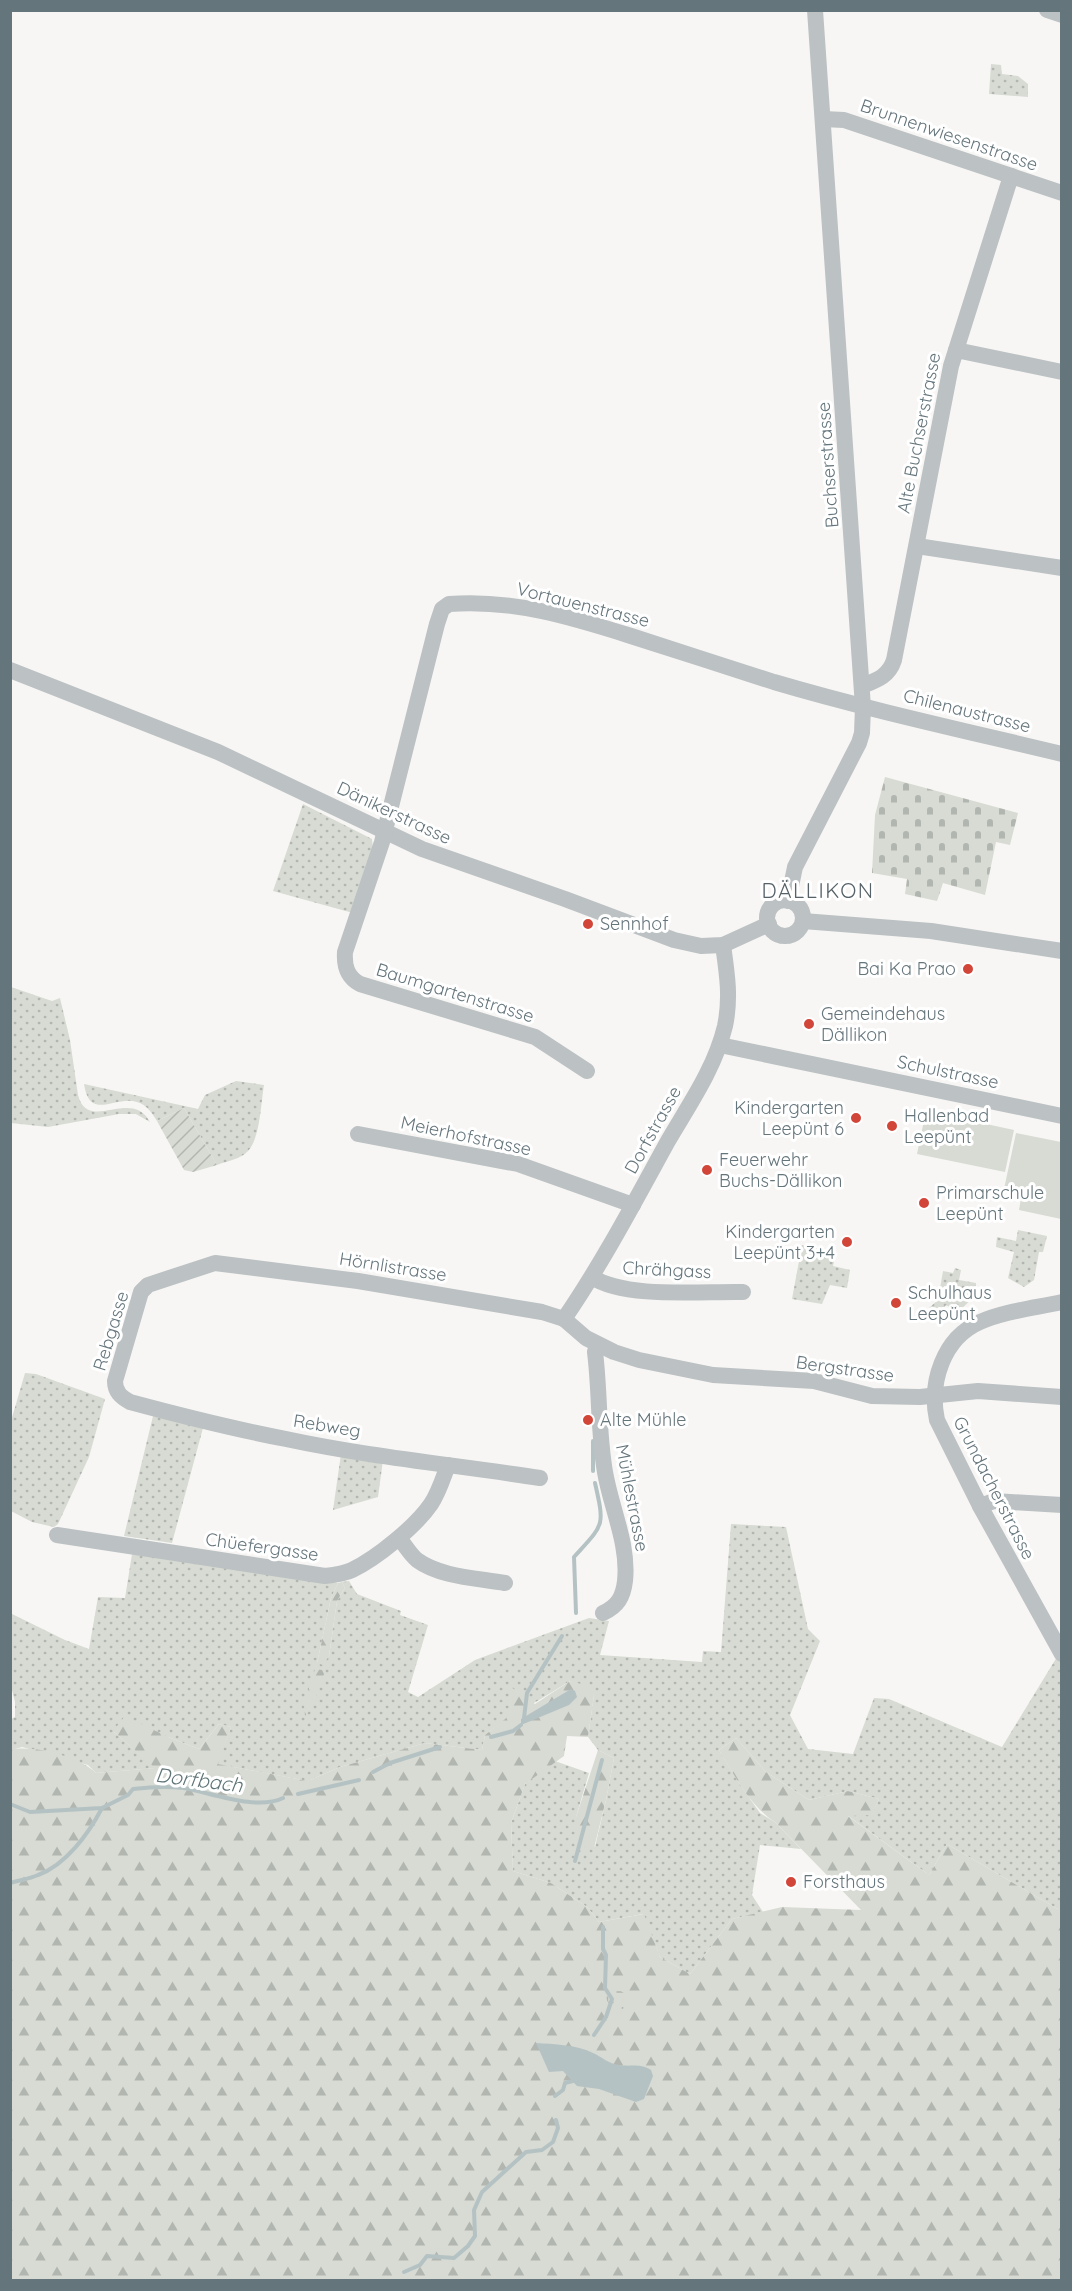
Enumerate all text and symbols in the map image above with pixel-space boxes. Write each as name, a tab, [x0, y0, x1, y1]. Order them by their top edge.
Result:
street label: Brunnenwiesenstrasse	[857, 93, 1041, 176]
street label: Alte Buchserstrasse	[892, 351, 945, 515]
street label: Buchserstrasse	[812, 401, 843, 529]
street label: Vortauenstrasse	[514, 577, 652, 632]
street label: Chilenaustrasse	[901, 684, 1033, 737]
street label: Dänikerstrasse	[333, 776, 455, 849]
district label: DÄLLIKON	[761, 877, 875, 903]
place label: Sennhof	[600, 912, 669, 935]
marker: Sennhof	[581, 917, 595, 931]
place label: Bai Ka Prao	[857, 957, 956, 980]
street label: Baumgartenstrasse	[373, 958, 537, 1027]
marker: Bai Ka Prao	[961, 962, 975, 976]
place label: Gemeindehaus Dällikon	[821, 1002, 945, 1046]
marker: Gemeindehaus Dällikon	[802, 1017, 816, 1031]
street label: Schulstrasse	[895, 1050, 1001, 1093]
street label: Dorfstrasse	[619, 1082, 686, 1178]
place label: Kindergarten Leepünt 6	[734, 1096, 844, 1140]
place label: Hallenbad Leepünt	[904, 1104, 989, 1148]
street label: Meierhofstrasse	[399, 1110, 533, 1161]
marker: Kindergarten Leepünt 6	[849, 1111, 863, 1125]
marker: Hallenbad Leepünt	[885, 1119, 899, 1133]
place label: Feuerwehr Buchs-Dällikon	[719, 1148, 842, 1192]
marker: Feuerwehr Buchs-Dällikon	[700, 1163, 714, 1177]
place label: Primarschule Leepünt	[936, 1181, 1044, 1225]
marker: Primarschule Leepünt	[917, 1196, 931, 1210]
place label: Kindergarten Leepünt 3+4	[725, 1220, 835, 1264]
marker: Kindergarten Leepünt 3+4	[840, 1235, 854, 1249]
street label: Hörnlistrasse	[338, 1247, 448, 1286]
street label: Chrähgass	[622, 1256, 712, 1283]
place label: Schulhaus Leepünt	[908, 1281, 992, 1325]
street label: Rebgasse	[88, 1288, 134, 1373]
marker: Schulhaus Leepünt	[889, 1296, 903, 1310]
street label: Bergstrasse	[795, 1350, 896, 1387]
place label: Alte Mühle	[600, 1408, 686, 1431]
street label: Rebweg	[292, 1409, 362, 1442]
street label: Grundacherstrasse	[948, 1412, 1041, 1563]
marker: Alte Mühle	[581, 1413, 595, 1427]
street label: Mühlestrasse	[611, 1442, 654, 1553]
street label: Chüefergasse	[204, 1527, 320, 1566]
water label: Dorfbach	[154, 1762, 245, 1797]
place label: Forsthaus	[803, 1870, 885, 1893]
marker: Forsthaus	[784, 1875, 798, 1889]

